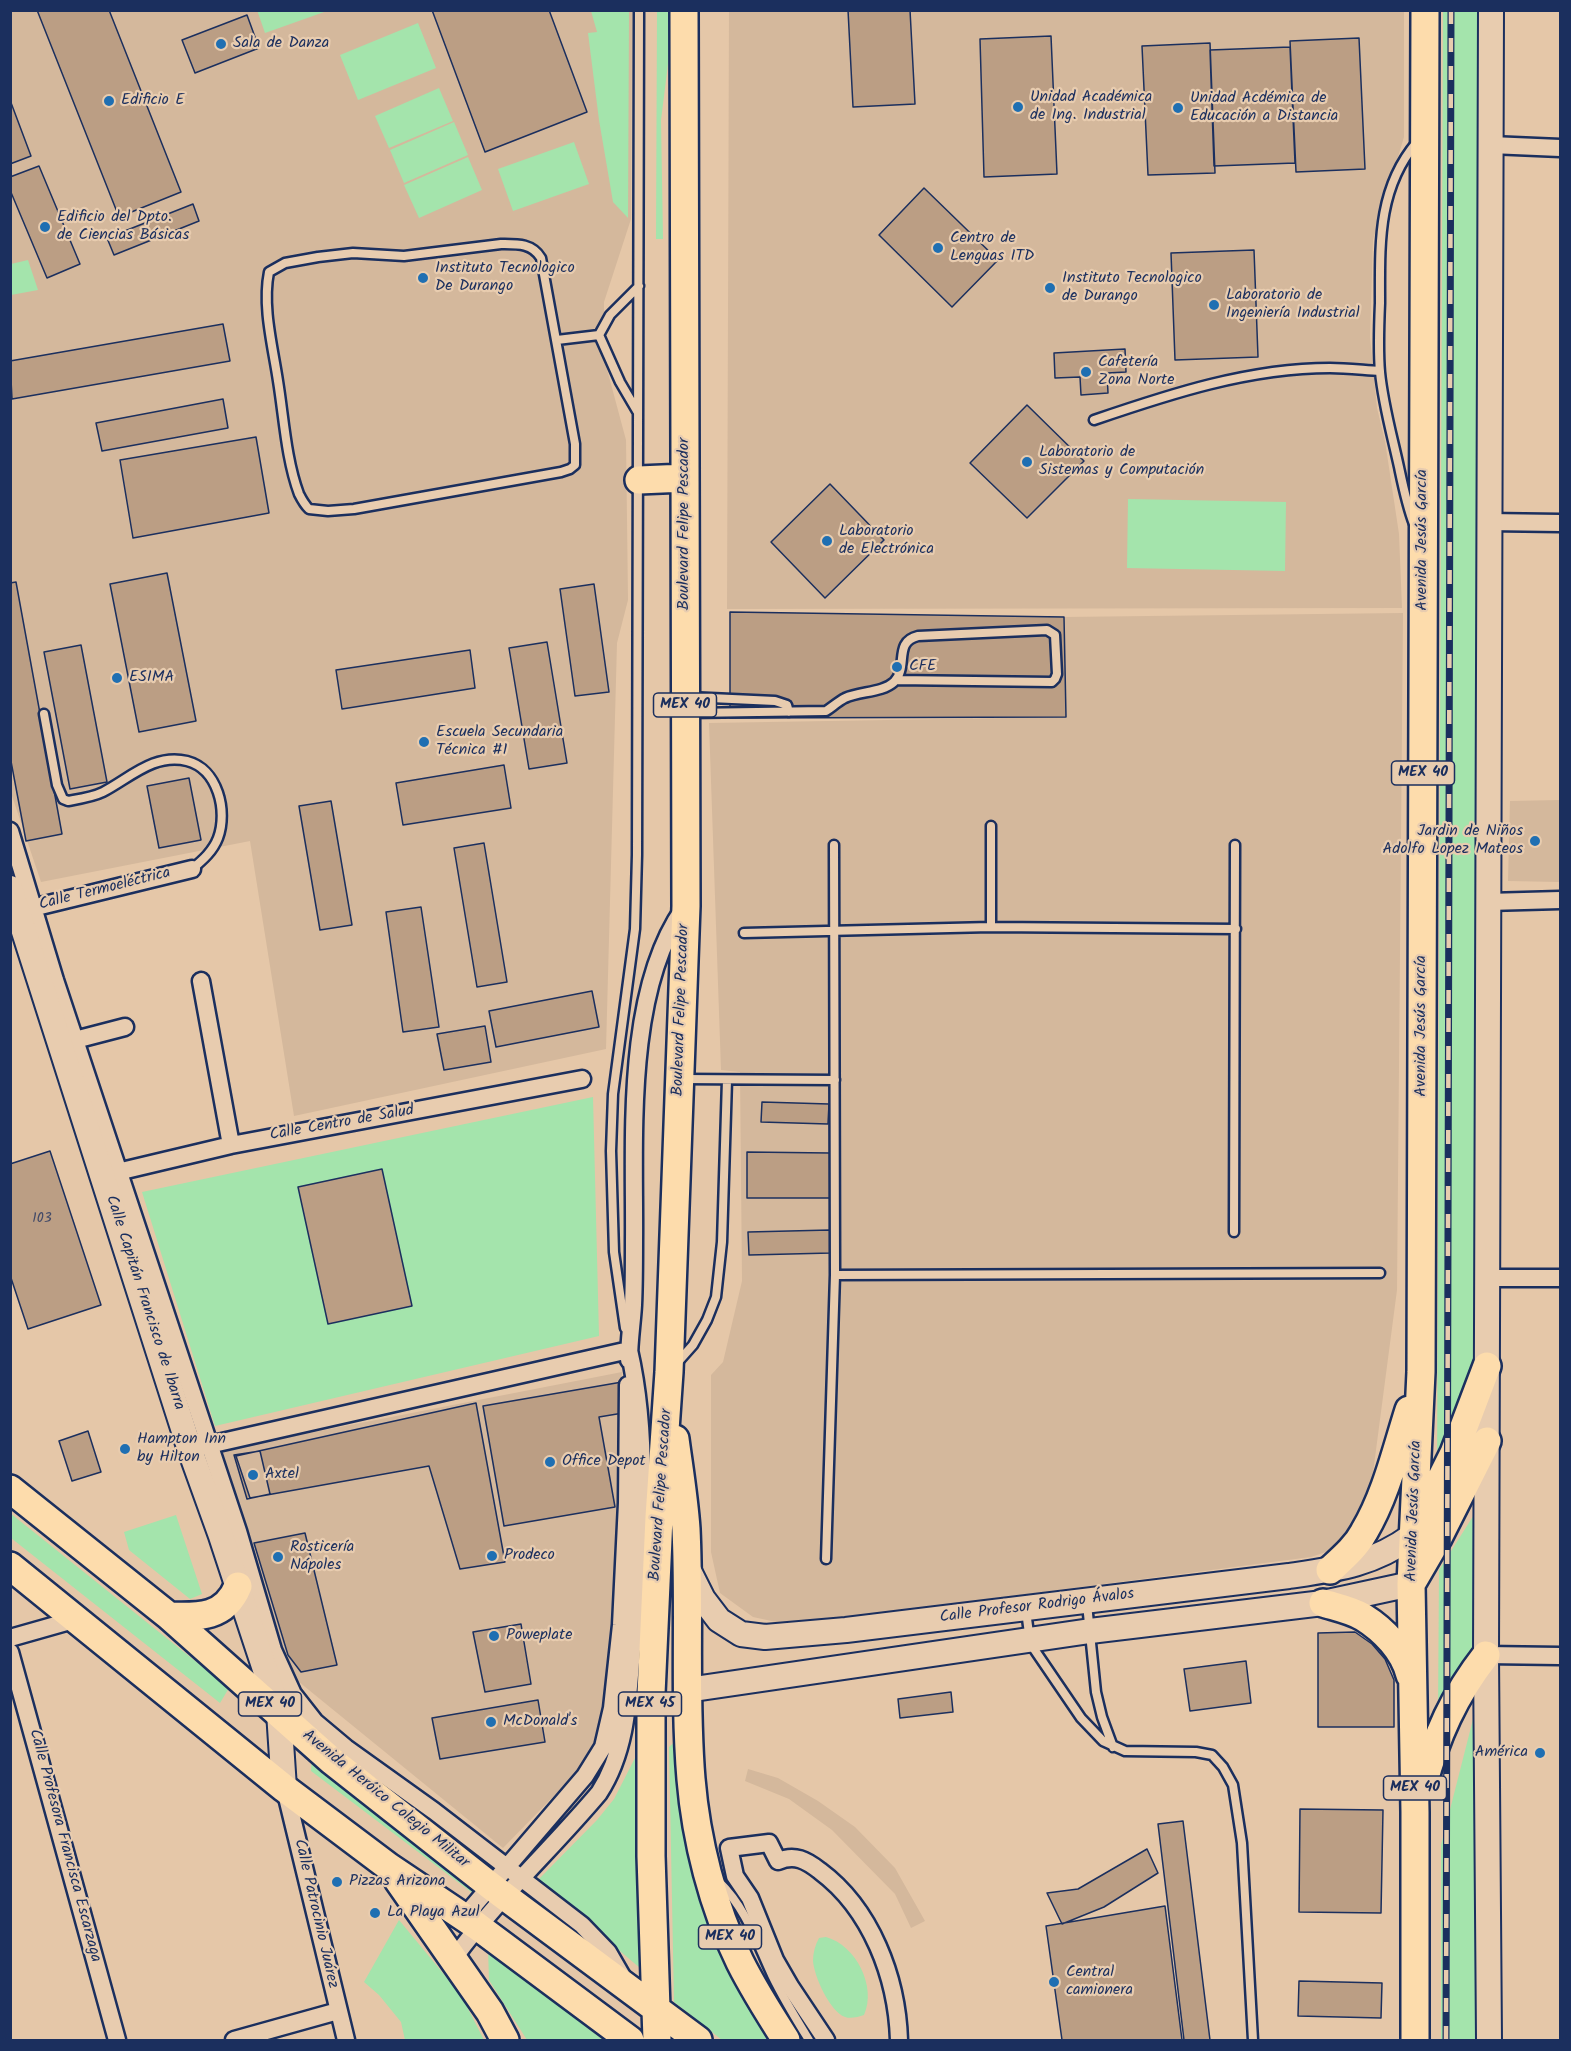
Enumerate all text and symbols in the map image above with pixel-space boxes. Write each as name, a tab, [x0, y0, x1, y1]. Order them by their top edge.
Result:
place label: Sala de Danza	[233, 34, 329, 54]
marker: Sala de Danza	[214, 37, 228, 51]
place label: Unidad Académica de Ing. Industrial	[1030, 88, 1152, 126]
place label: Unidad Acdémica de Educación a Distancia	[1190, 89, 1338, 127]
place label: Edificio E	[121, 91, 185, 111]
marker: Edificio E	[102, 94, 116, 108]
marker: Unidad Académica de Ing. Industrial	[1011, 100, 1025, 114]
marker: Unidad Acdémica de Educación a Distancia	[1171, 101, 1185, 115]
place label: Edificio del Dpto. de Ciencias Básicas	[57, 208, 189, 246]
marker: Edificio del Dpto. de Ciencias Básicas	[38, 220, 52, 234]
place label: Centro de Lenguas ITD	[950, 229, 1034, 267]
marker: Centro de Lenguas ITD	[931, 241, 945, 255]
place label: Instituto Tecnologico De Durango	[435, 259, 575, 297]
place label: Instituto Tecnologico de Durango	[1062, 269, 1202, 307]
marker: Instituto Tecnologico De Durango	[416, 271, 430, 285]
marker: Instituto Tecnologico de Durango	[1043, 281, 1057, 295]
place label: Laboratorio de Ingeniería Industrial	[1226, 286, 1360, 324]
marker: Laboratorio de Ingeniería Industrial	[1207, 298, 1221, 312]
place label: Cafetería Zona Norte	[1098, 353, 1174, 391]
marker: Cafetería Zona Norte	[1079, 365, 1093, 379]
street label: Boulevard Felipe Pescador	[675, 438, 695, 610]
place label: Laboratorio de Sistemas y Computación	[1039, 443, 1204, 481]
marker: Laboratorio de Sistemas y Computación	[1020, 455, 1034, 469]
street label: Avenida Jesús García	[1413, 469, 1433, 611]
place label: Laboratorio de Electrónica	[839, 522, 934, 560]
marker: Laboratorio de Electrónica	[820, 534, 834, 548]
place label: CFE	[909, 657, 936, 677]
marker: CFE	[890, 660, 904, 674]
place label: ESIMA	[129, 668, 174, 688]
marker: ESIMA	[110, 671, 124, 685]
road number: MEX 40	[654, 693, 716, 717]
place label: Escuela Secundaria Técnica #1	[436, 723, 563, 761]
marker: Escuela Secundaria Técnica #1	[417, 735, 431, 749]
road number: MEX 40	[1392, 761, 1454, 785]
place label: Jardin de Niños Adolfo Lopez Mateos	[1383, 822, 1523, 860]
marker: Jardin de Niños Adolfo Lopez Mateos	[1528, 834, 1542, 848]
street label: Calle Termoeléctrica	[37, 864, 173, 916]
street label: Boulevard Felipe Pescador	[669, 923, 695, 1097]
street label: Avenida Jesús García	[1412, 955, 1432, 1097]
street label: Calle Centro de Salud	[268, 1102, 416, 1146]
street label: Calle Capitán Francisco de Ibarra	[100, 1193, 188, 1413]
house number: 103	[32, 1212, 52, 1228]
street label: Boulevard Felipe Pescador	[646, 1408, 678, 1582]
place label: Hampton Inn by Hilton	[137, 1430, 226, 1468]
street label: Avenida Jesús García	[1403, 1440, 1427, 1582]
marker: Hampton Inn by Hilton	[118, 1442, 132, 1456]
place label: Office Depot	[562, 1452, 646, 1472]
marker: Office Depot	[543, 1455, 557, 1469]
place label: Axtel	[265, 1465, 299, 1485]
marker: Axtel	[246, 1468, 260, 1482]
place label: Rosticería Nápoles	[290, 1538, 354, 1576]
place label: Prodeco	[504, 1546, 555, 1566]
marker: Prodeco	[485, 1549, 499, 1563]
marker: Rosticería Nápoles	[271, 1550, 285, 1564]
street label: Calle Profesor Rodrigo Ávalos	[939, 1586, 1135, 1628]
place label: Poweplate	[506, 1626, 572, 1646]
marker: Poweplate	[487, 1629, 501, 1643]
road number: MEX 40	[238, 1692, 302, 1716]
road number: MEX 45	[618, 1692, 682, 1716]
place label: McDonald's	[503, 1712, 577, 1732]
marker: McDonald's	[484, 1715, 498, 1729]
street label: Calle Profesora Francisca Escarzaga	[24, 1727, 104, 1965]
street label: Avenida Heróico Colegio Militar	[298, 1727, 472, 1873]
place label: América	[1475, 1743, 1528, 1763]
marker: América	[1533, 1746, 1547, 1760]
road number: MEX 40	[1384, 1776, 1446, 1800]
street label: Calle Patrocinio Juárez	[288, 1837, 342, 1991]
place label: Pizzas Arizona	[349, 1872, 445, 1892]
marker: Pizzas Arizona	[330, 1875, 344, 1889]
place label: La Playa Azul	[387, 1903, 480, 1923]
marker: La Playa Azul	[368, 1906, 382, 1920]
road number: MEX 40	[698, 1925, 762, 1949]
place label: Central camionera	[1066, 1963, 1133, 2001]
marker: Central camionera	[1047, 1975, 1061, 1989]

